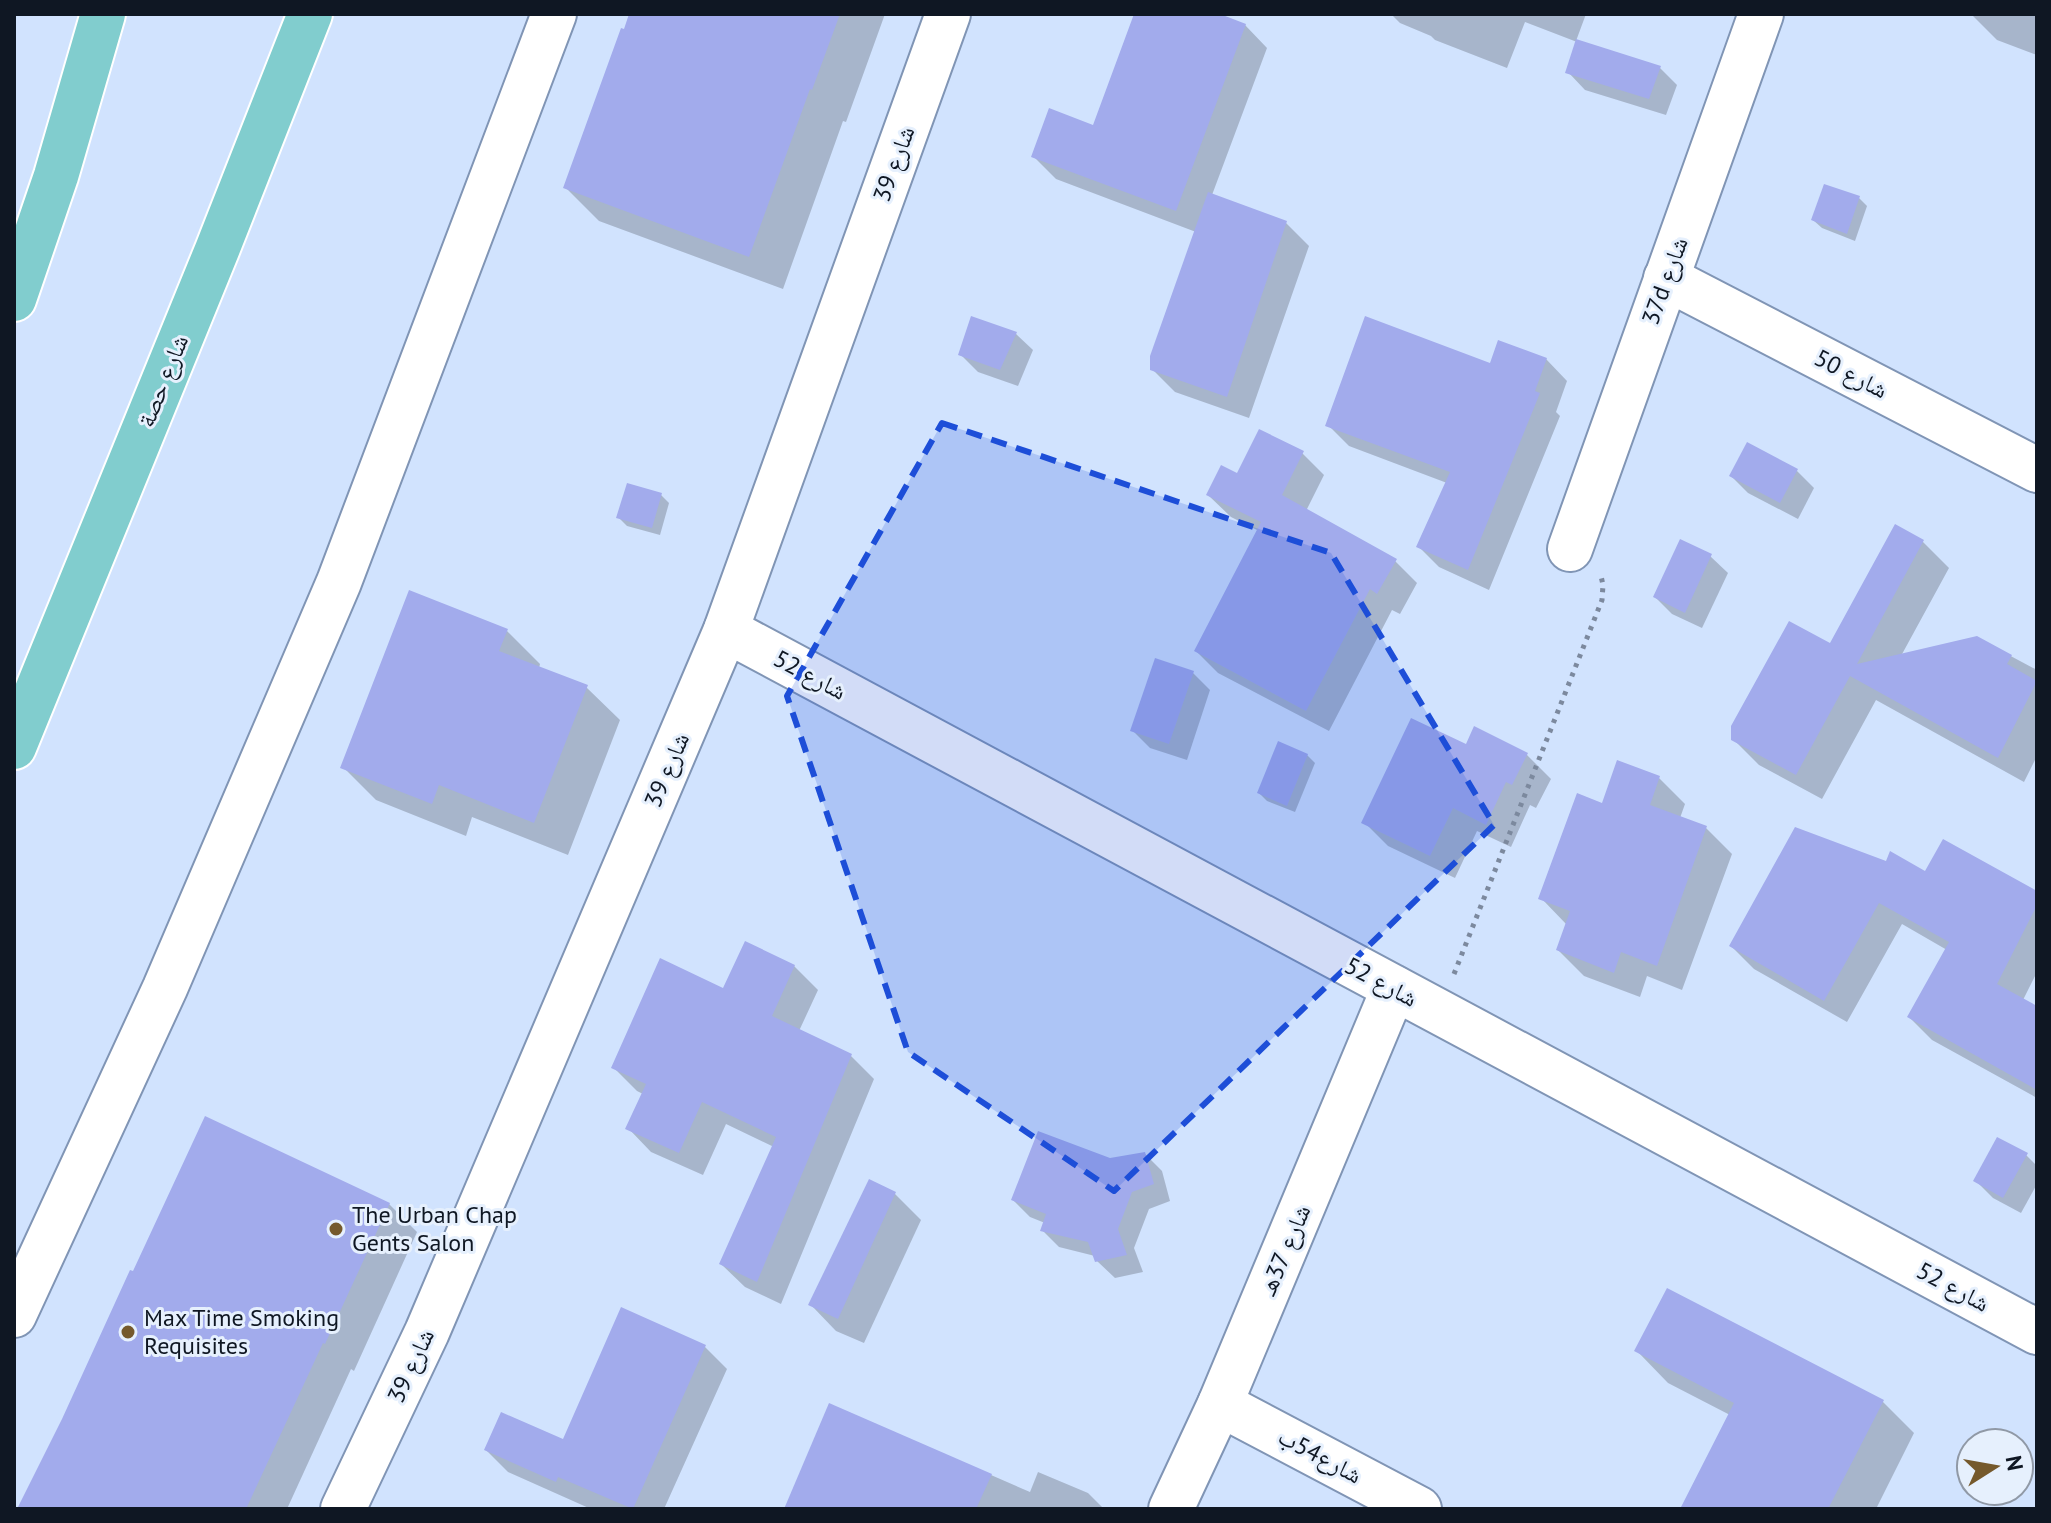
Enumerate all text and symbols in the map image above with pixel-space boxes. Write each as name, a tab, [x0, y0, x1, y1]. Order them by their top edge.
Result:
street label: شارع 39	[866, 122, 921, 206]
street label: 37d شارع	[1634, 233, 1695, 329]
street label: شارع حصة	[130, 330, 195, 432]
street label: شارع 50	[1809, 342, 1893, 405]
street label: شارع 52	[768, 643, 852, 707]
street label: شارع 39	[637, 728, 696, 812]
street label: شارع 52	[1339, 950, 1423, 1014]
place label: The Urban Chap Gents Salon	[352, 1199, 517, 1258]
street label: شارع 37هـ	[1251, 1200, 1317, 1301]
marker: The Urban Chap Gents Salon	[327, 1220, 345, 1238]
street label: شارع 52	[1911, 1255, 1995, 1319]
place label: Max Time Smoking Requisites	[144, 1302, 339, 1361]
marker: Max Time Smoking Requisites	[119, 1323, 137, 1341]
street label: شارع 39	[380, 1324, 441, 1408]
street label: شارع54ب	[1273, 1421, 1367, 1490]
north arrow	[1955, 1427, 2035, 1507]
text: N	[2000, 1453, 2030, 1473]

